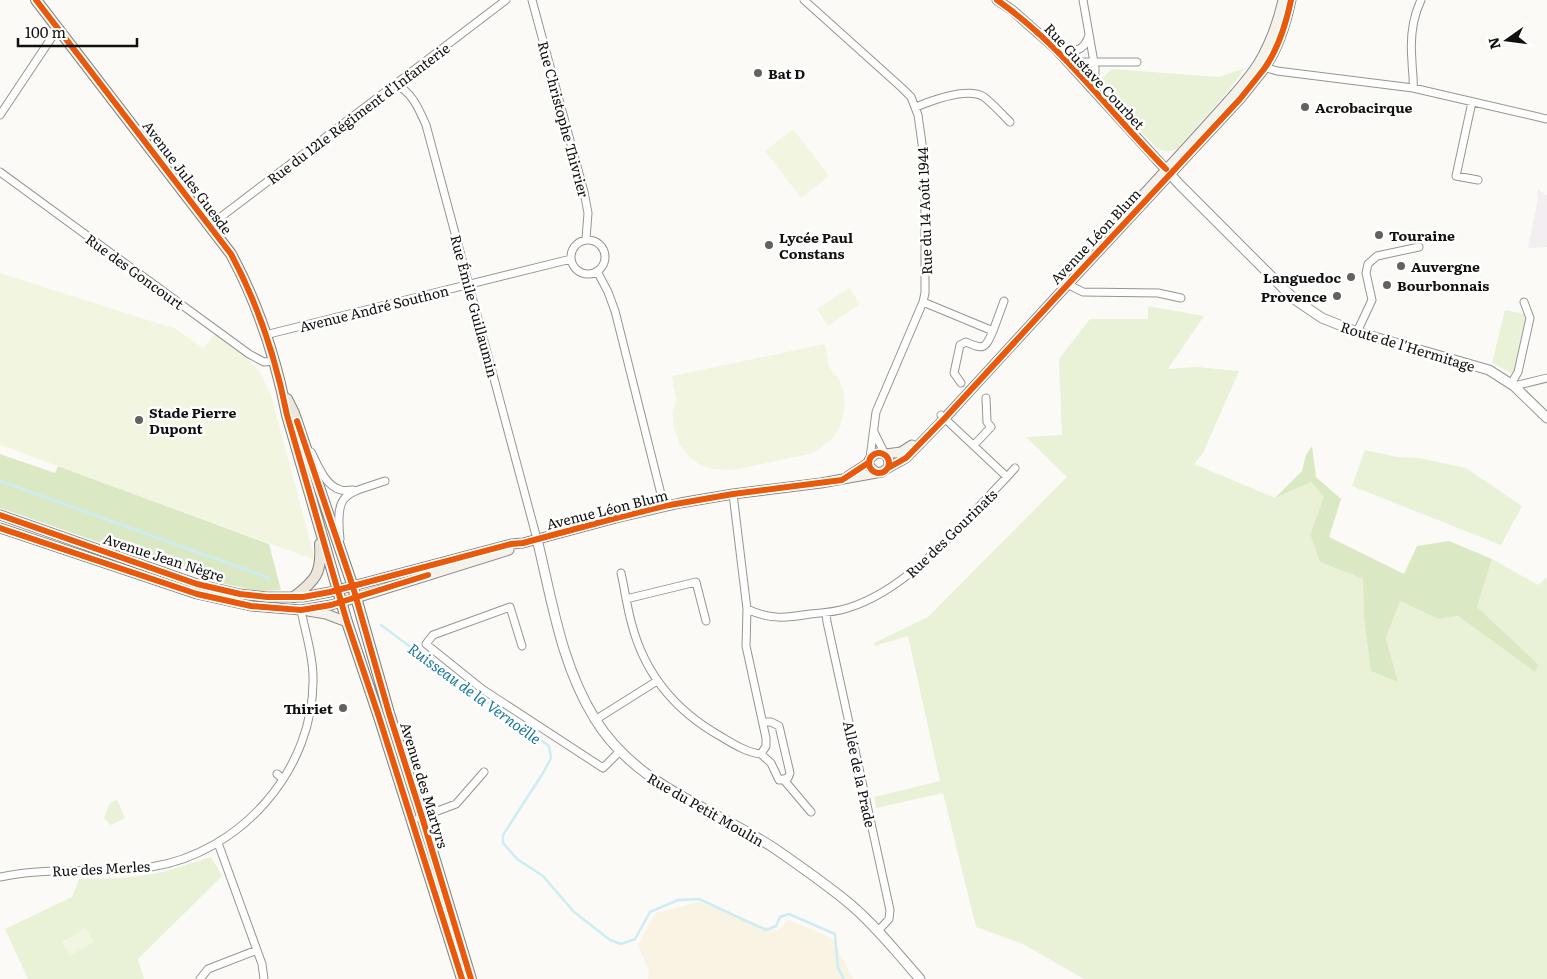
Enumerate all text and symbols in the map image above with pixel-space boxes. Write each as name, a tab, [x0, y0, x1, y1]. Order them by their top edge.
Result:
scale bar	[18, 15, 136, 47]
north arrow	[1482, 15, 1532, 65]
street label: Rue Gustave Courbet	[1040, 18, 1150, 134]
text: 100 m	[25, 20, 66, 43]
text: N	[1482, 35, 1505, 52]
street label: Rue du 121e Régiment d'Infanterie	[262, 38, 454, 188]
street label: Rue Christophe Thivrier	[534, 39, 595, 200]
place label: Bat D	[768, 63, 805, 83]
marker: Bat D	[752, 67, 764, 79]
place label: Acrobacirque	[1315, 97, 1413, 117]
marker: Acrobacirque	[1299, 101, 1311, 113]
street label: Avenue Jules Guesde	[139, 116, 237, 238]
street label: Rue du 14 Août 1944	[912, 146, 936, 275]
street label: Avenue Léon Blum	[1045, 183, 1145, 288]
place label: Touraine	[1389, 225, 1455, 245]
place label: Lycée Paul Constans	[779, 227, 853, 263]
street label: Rue des Goncourt	[82, 229, 188, 314]
marker: Touraine	[1373, 229, 1385, 241]
street label: Rue Émile Guillaumin	[446, 232, 504, 380]
marker: Lycée Paul Constans	[763, 239, 775, 251]
place label: Auvergne	[1411, 256, 1480, 276]
marker: Auvergne	[1395, 260, 1407, 272]
place label: Languedoc	[1263, 267, 1341, 287]
marker: Languedoc	[1345, 271, 1357, 283]
place label: Bourbonnais	[1397, 275, 1489, 295]
marker: Bourbonnais	[1381, 279, 1393, 291]
street label: Avenue André Southon	[297, 280, 451, 336]
place label: Provence	[1261, 286, 1327, 306]
marker: Provence	[1331, 290, 1343, 302]
street label: Route de l'Hermitage	[1338, 316, 1478, 376]
place label: Stade Pierre Dupont	[149, 402, 236, 438]
marker: Stade Pierre Dupont	[133, 414, 145, 426]
street label: Avenue Léon Blum	[544, 484, 670, 534]
street label: Rue des Gourinats	[901, 484, 1001, 582]
street label: Avenue Jean Nègre	[101, 528, 227, 586]
water label: Ruisseau de la Vernoëlle	[404, 637, 546, 749]
place label: Thiriet	[283, 698, 334, 718]
marker: Thiriet	[337, 702, 349, 714]
street label: Avenue des Martyrs	[396, 719, 454, 851]
street label: Allée de la Prade	[839, 719, 881, 829]
street label: Rue du Petit Moulin	[644, 767, 768, 851]
street label: Rue des Merles	[51, 855, 151, 881]

